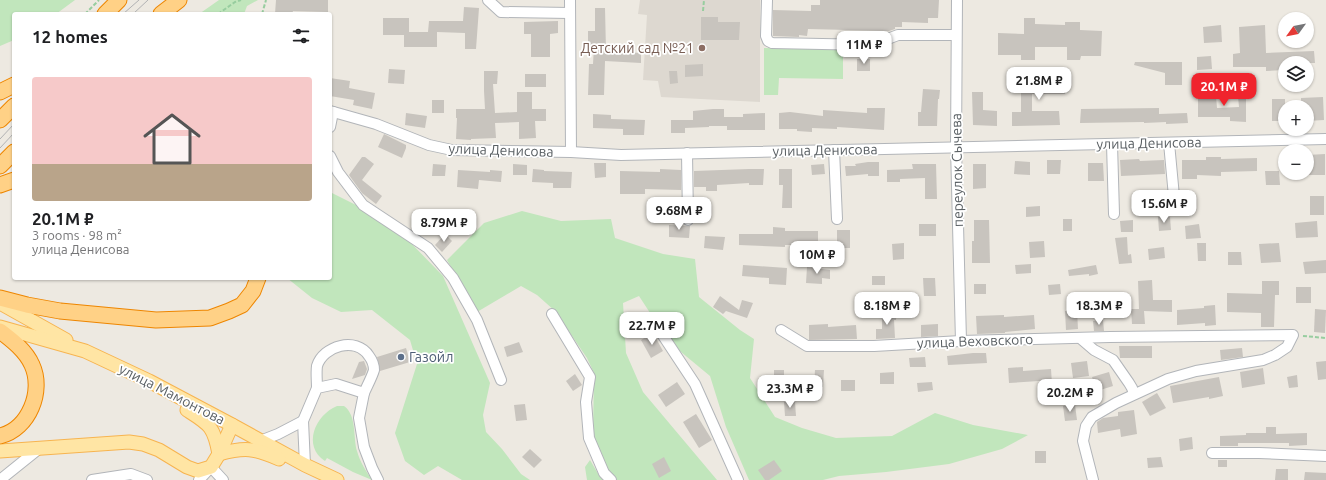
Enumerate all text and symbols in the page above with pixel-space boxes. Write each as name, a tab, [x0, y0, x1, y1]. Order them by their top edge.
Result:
north arrow	[1278, 12, 1314, 48]
map controls	[1278, 12, 1314, 180]
icon: filters	[290, 25, 312, 47]
text: 12 homes	[32, 27, 108, 46]
pin: 11M ₽	[836, 31, 892, 65]
text: 11M ₽	[846, 37, 882, 51]
place label: Детский сад №21	[580, 40, 694, 56]
marker: Детский сад №21	[697, 43, 707, 53]
button: layers	[1278, 56, 1314, 92]
pin: 21.8M ₽	[1002, 67, 1076, 101]
text: 21.8M ₽	[1015, 73, 1063, 87]
pin: 20.1M ₽	[1187, 73, 1261, 107]
text: 20.1M ₽	[1200, 79, 1248, 93]
button: +	[1278, 100, 1314, 136]
icon: home	[136, 103, 208, 175]
street label: переулок Сычева	[948, 113, 966, 227]
street label: улица Денисова	[1096, 134, 1202, 152]
street label: улица Денисова	[448, 140, 554, 160]
street label: улица Денисова	[772, 141, 878, 159]
button: −	[1278, 144, 1314, 180]
pin: 15.6M ₽	[1127, 190, 1201, 224]
text: 15.6M ₽	[1140, 196, 1188, 210]
pin: 9.68M ₽	[642, 197, 716, 231]
text: 9.68M ₽	[655, 203, 703, 217]
text: 20.1M ₽	[32, 209, 94, 228]
pin: 8.79M ₽	[407, 209, 481, 243]
text: 8.79M ₽	[420, 215, 468, 229]
text: 3 rooms · 98 m²	[32, 228, 122, 242]
pin: 10M ₽	[789, 241, 845, 275]
text: улица Денисова	[32, 242, 130, 256]
text: 10M ₽	[799, 247, 835, 261]
pin: 8.18M ₽	[850, 292, 924, 326]
pin: 18.3M ₽	[1062, 292, 1136, 326]
text: 8.18M ₽	[863, 298, 911, 312]
text: 18.3M ₽	[1075, 298, 1123, 312]
pin: 22.7M ₽	[615, 312, 689, 346]
text: 22.7M ₽	[628, 318, 676, 332]
street label: улица Веховского	[917, 331, 1033, 351]
place label: Газойл	[409, 349, 453, 365]
marker: Газойл	[396, 352, 406, 362]
street label: улица Мамонтова	[116, 360, 228, 428]
pin: 23.3M ₽	[753, 375, 827, 409]
pin: 20.2M ₽	[1033, 379, 1107, 413]
text: 23.3M ₽	[766, 381, 814, 395]
text: 20.2M ₽	[1046, 385, 1094, 399]

